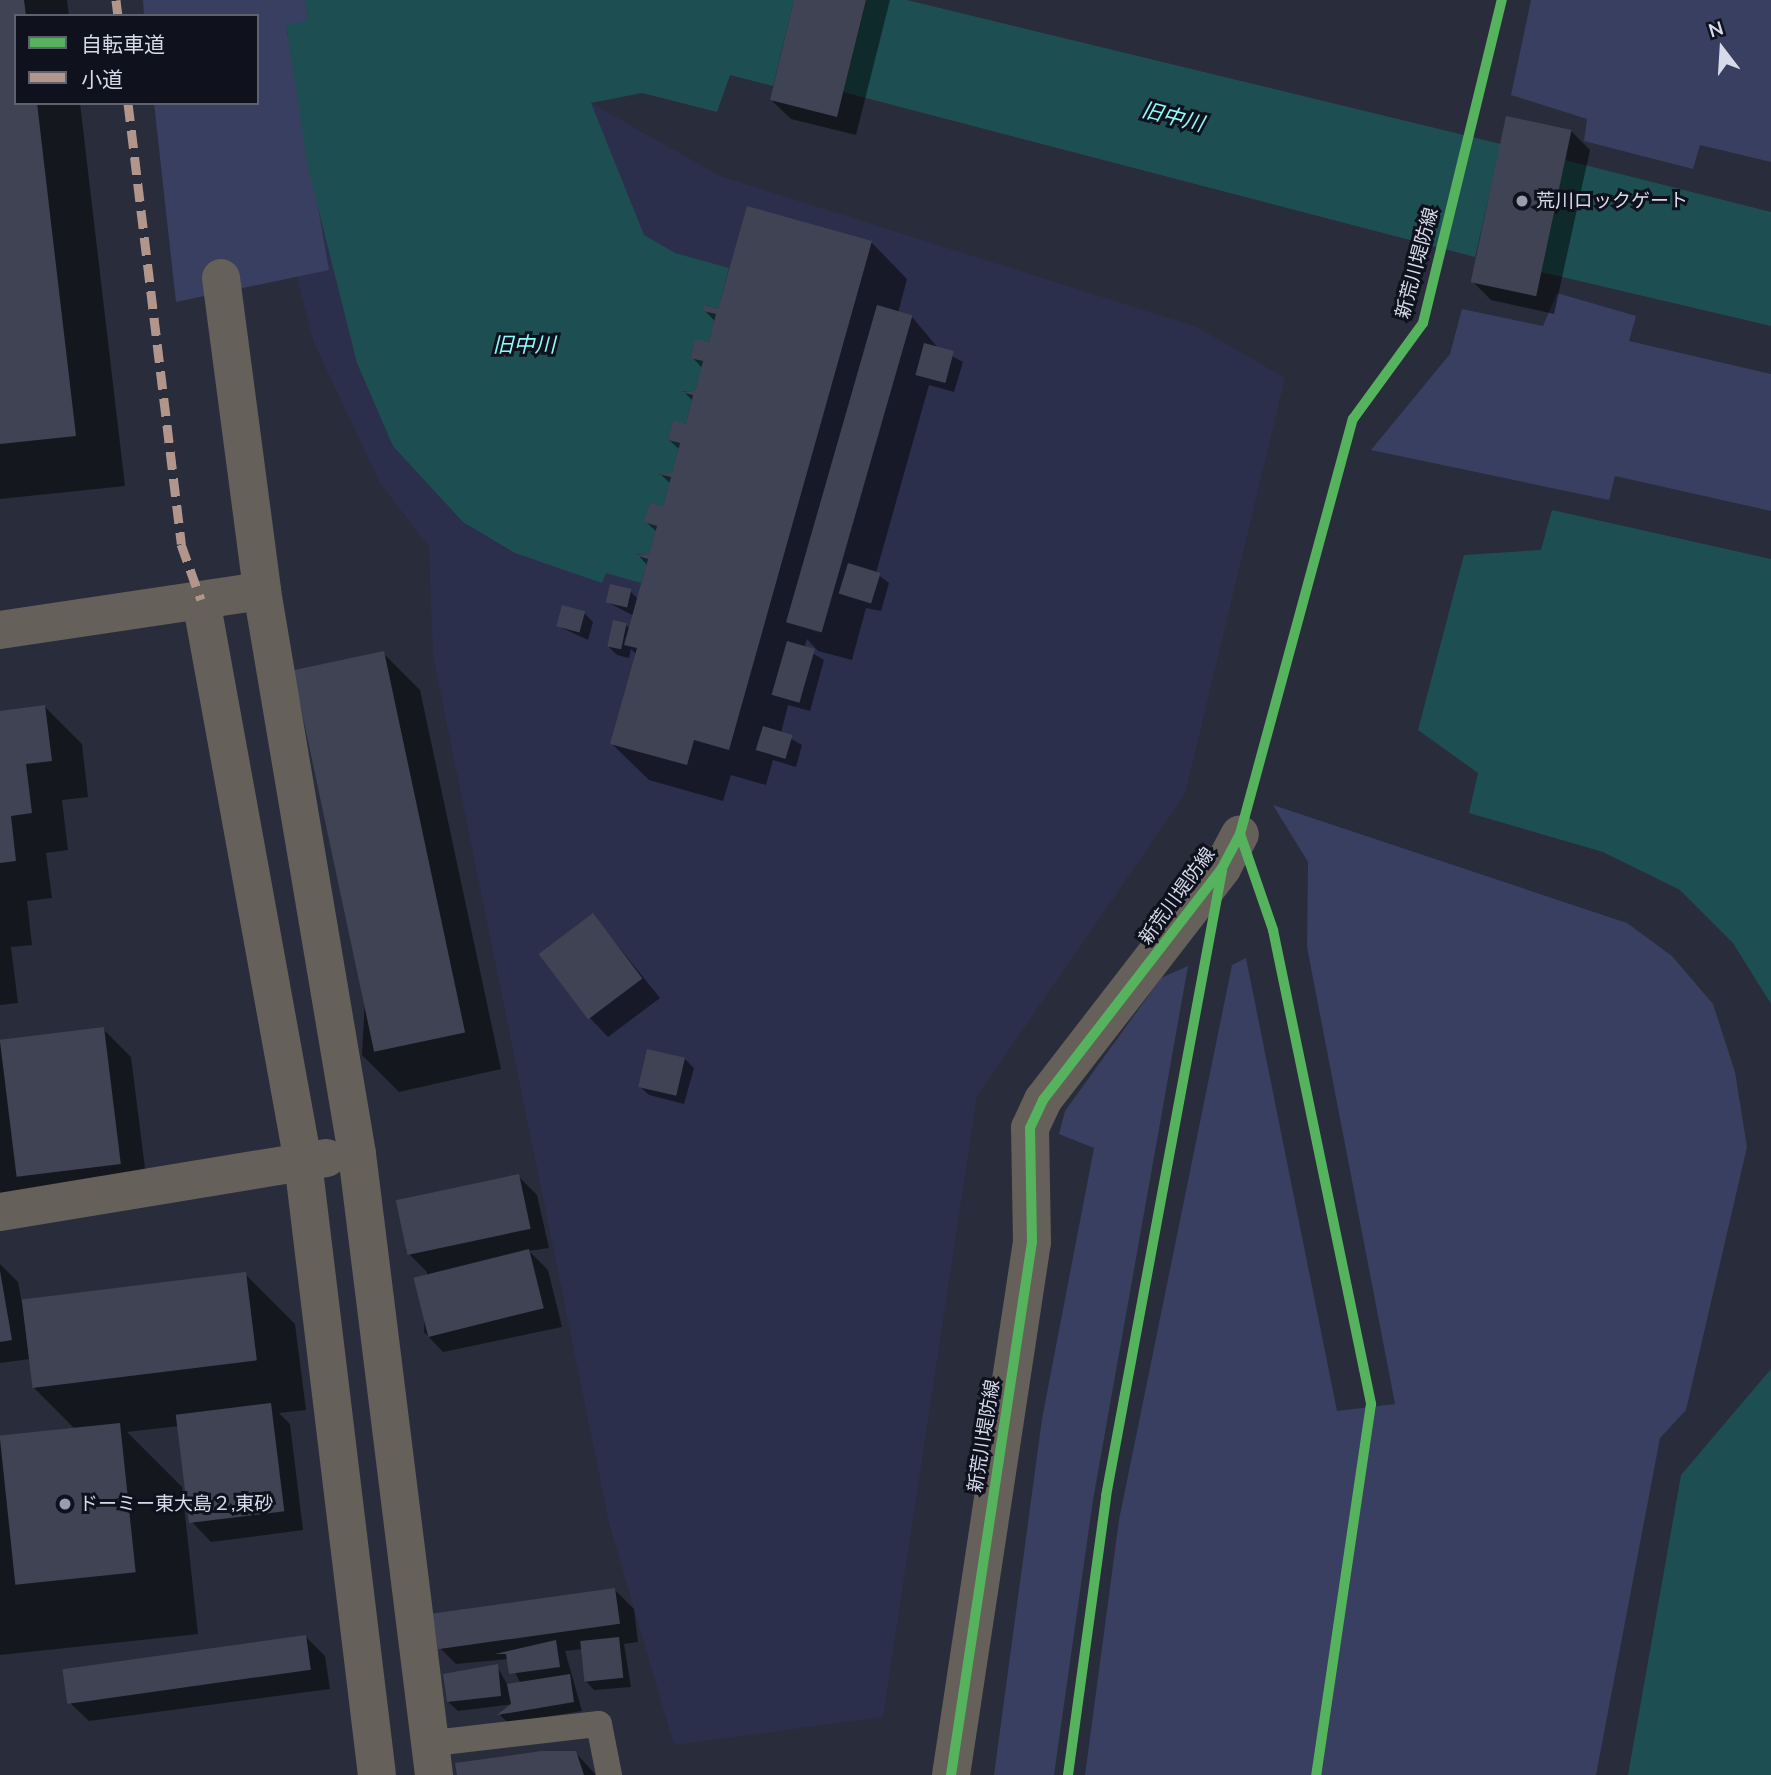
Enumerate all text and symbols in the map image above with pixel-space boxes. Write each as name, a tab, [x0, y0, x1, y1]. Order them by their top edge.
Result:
legend	[14, 14, 259, 105]
north arrow	[1687, 14, 1757, 84]
text: N	[1705, 15, 1726, 42]
text: 自転車道	[81, 31, 165, 57]
text: 小道	[81, 66, 123, 92]
water label: 旧中川	[1139, 96, 1207, 136]
place label: 荒川ロックゲート	[1536, 190, 1688, 212]
marker: 荒川ロックゲート	[1514, 193, 1530, 209]
street label: 新荒川堤防線	[1391, 205, 1443, 321]
water label: 旧中川	[493, 331, 555, 357]
street label: 新荒川堤防線	[1134, 843, 1220, 949]
street label: 新荒川堤防線	[964, 1378, 1004, 1494]
place label: ドーミー東大島２,東砂	[79, 1493, 273, 1515]
marker: ドーミー東大島２,東砂	[57, 1496, 73, 1512]

